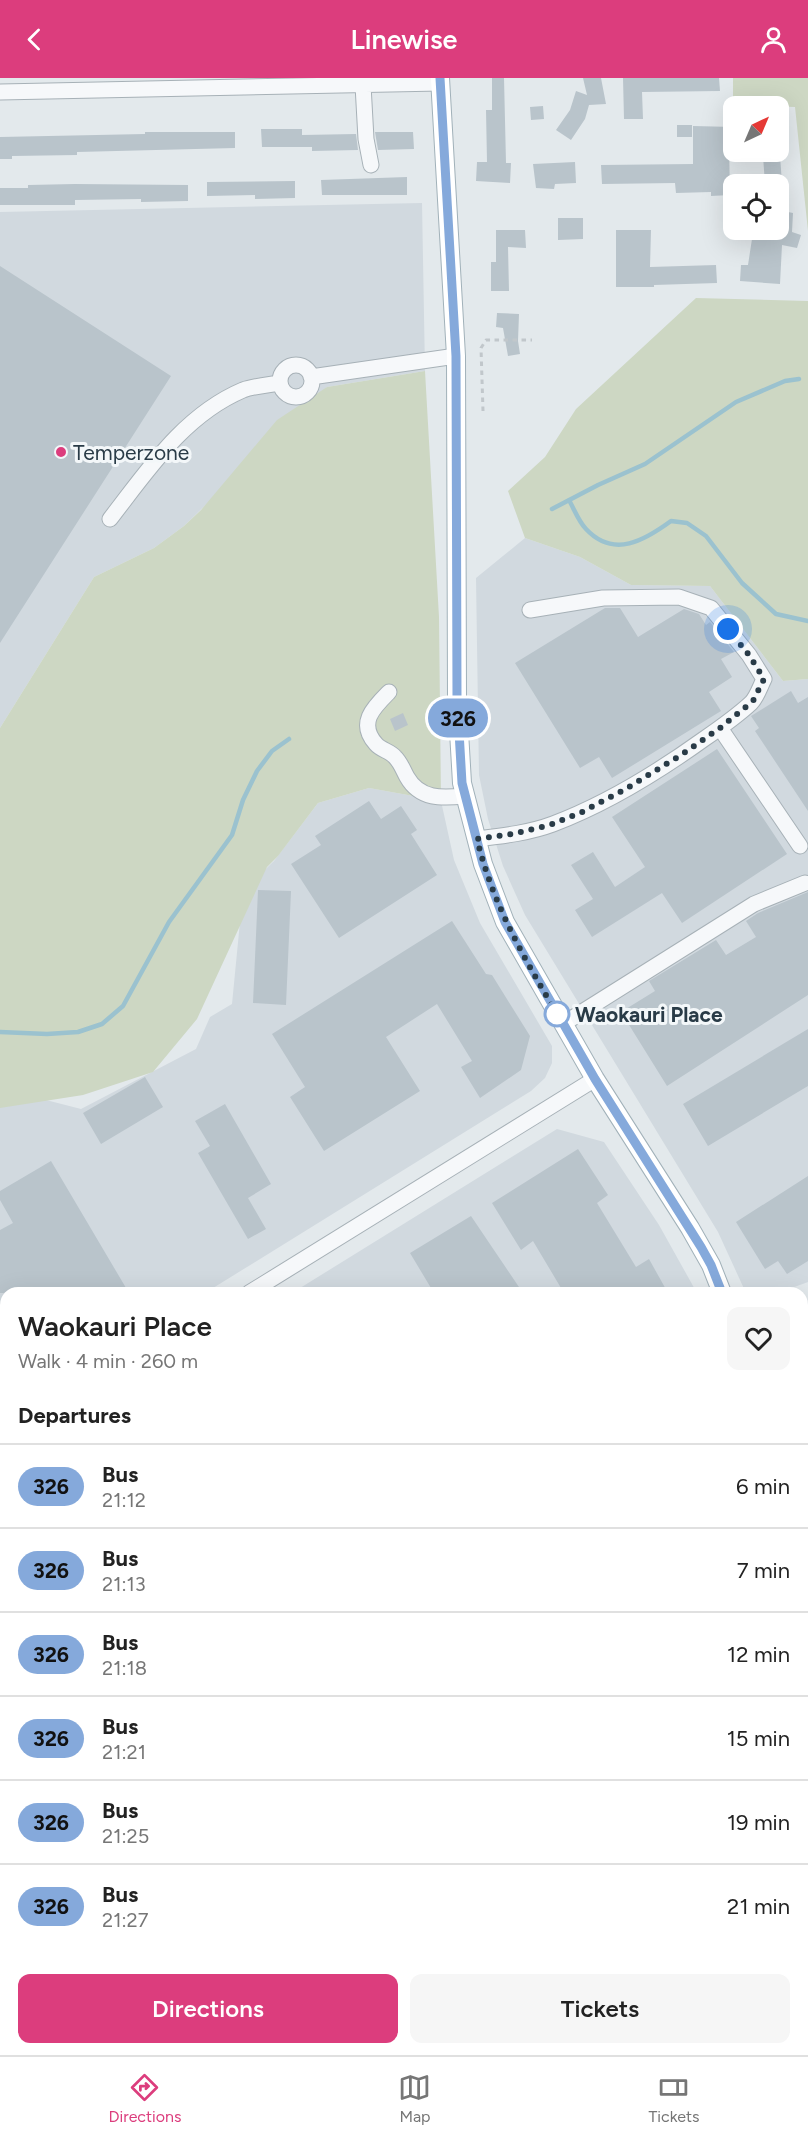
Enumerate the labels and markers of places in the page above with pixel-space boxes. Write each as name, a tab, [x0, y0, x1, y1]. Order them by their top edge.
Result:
place label: Temperzone	[73, 440, 189, 465]
marker: Temperzone	[54, 445, 68, 459]
marker: Waokauri Place	[544, 1001, 570, 1027]
place label: Waokauri Place	[575, 1002, 723, 1027]

